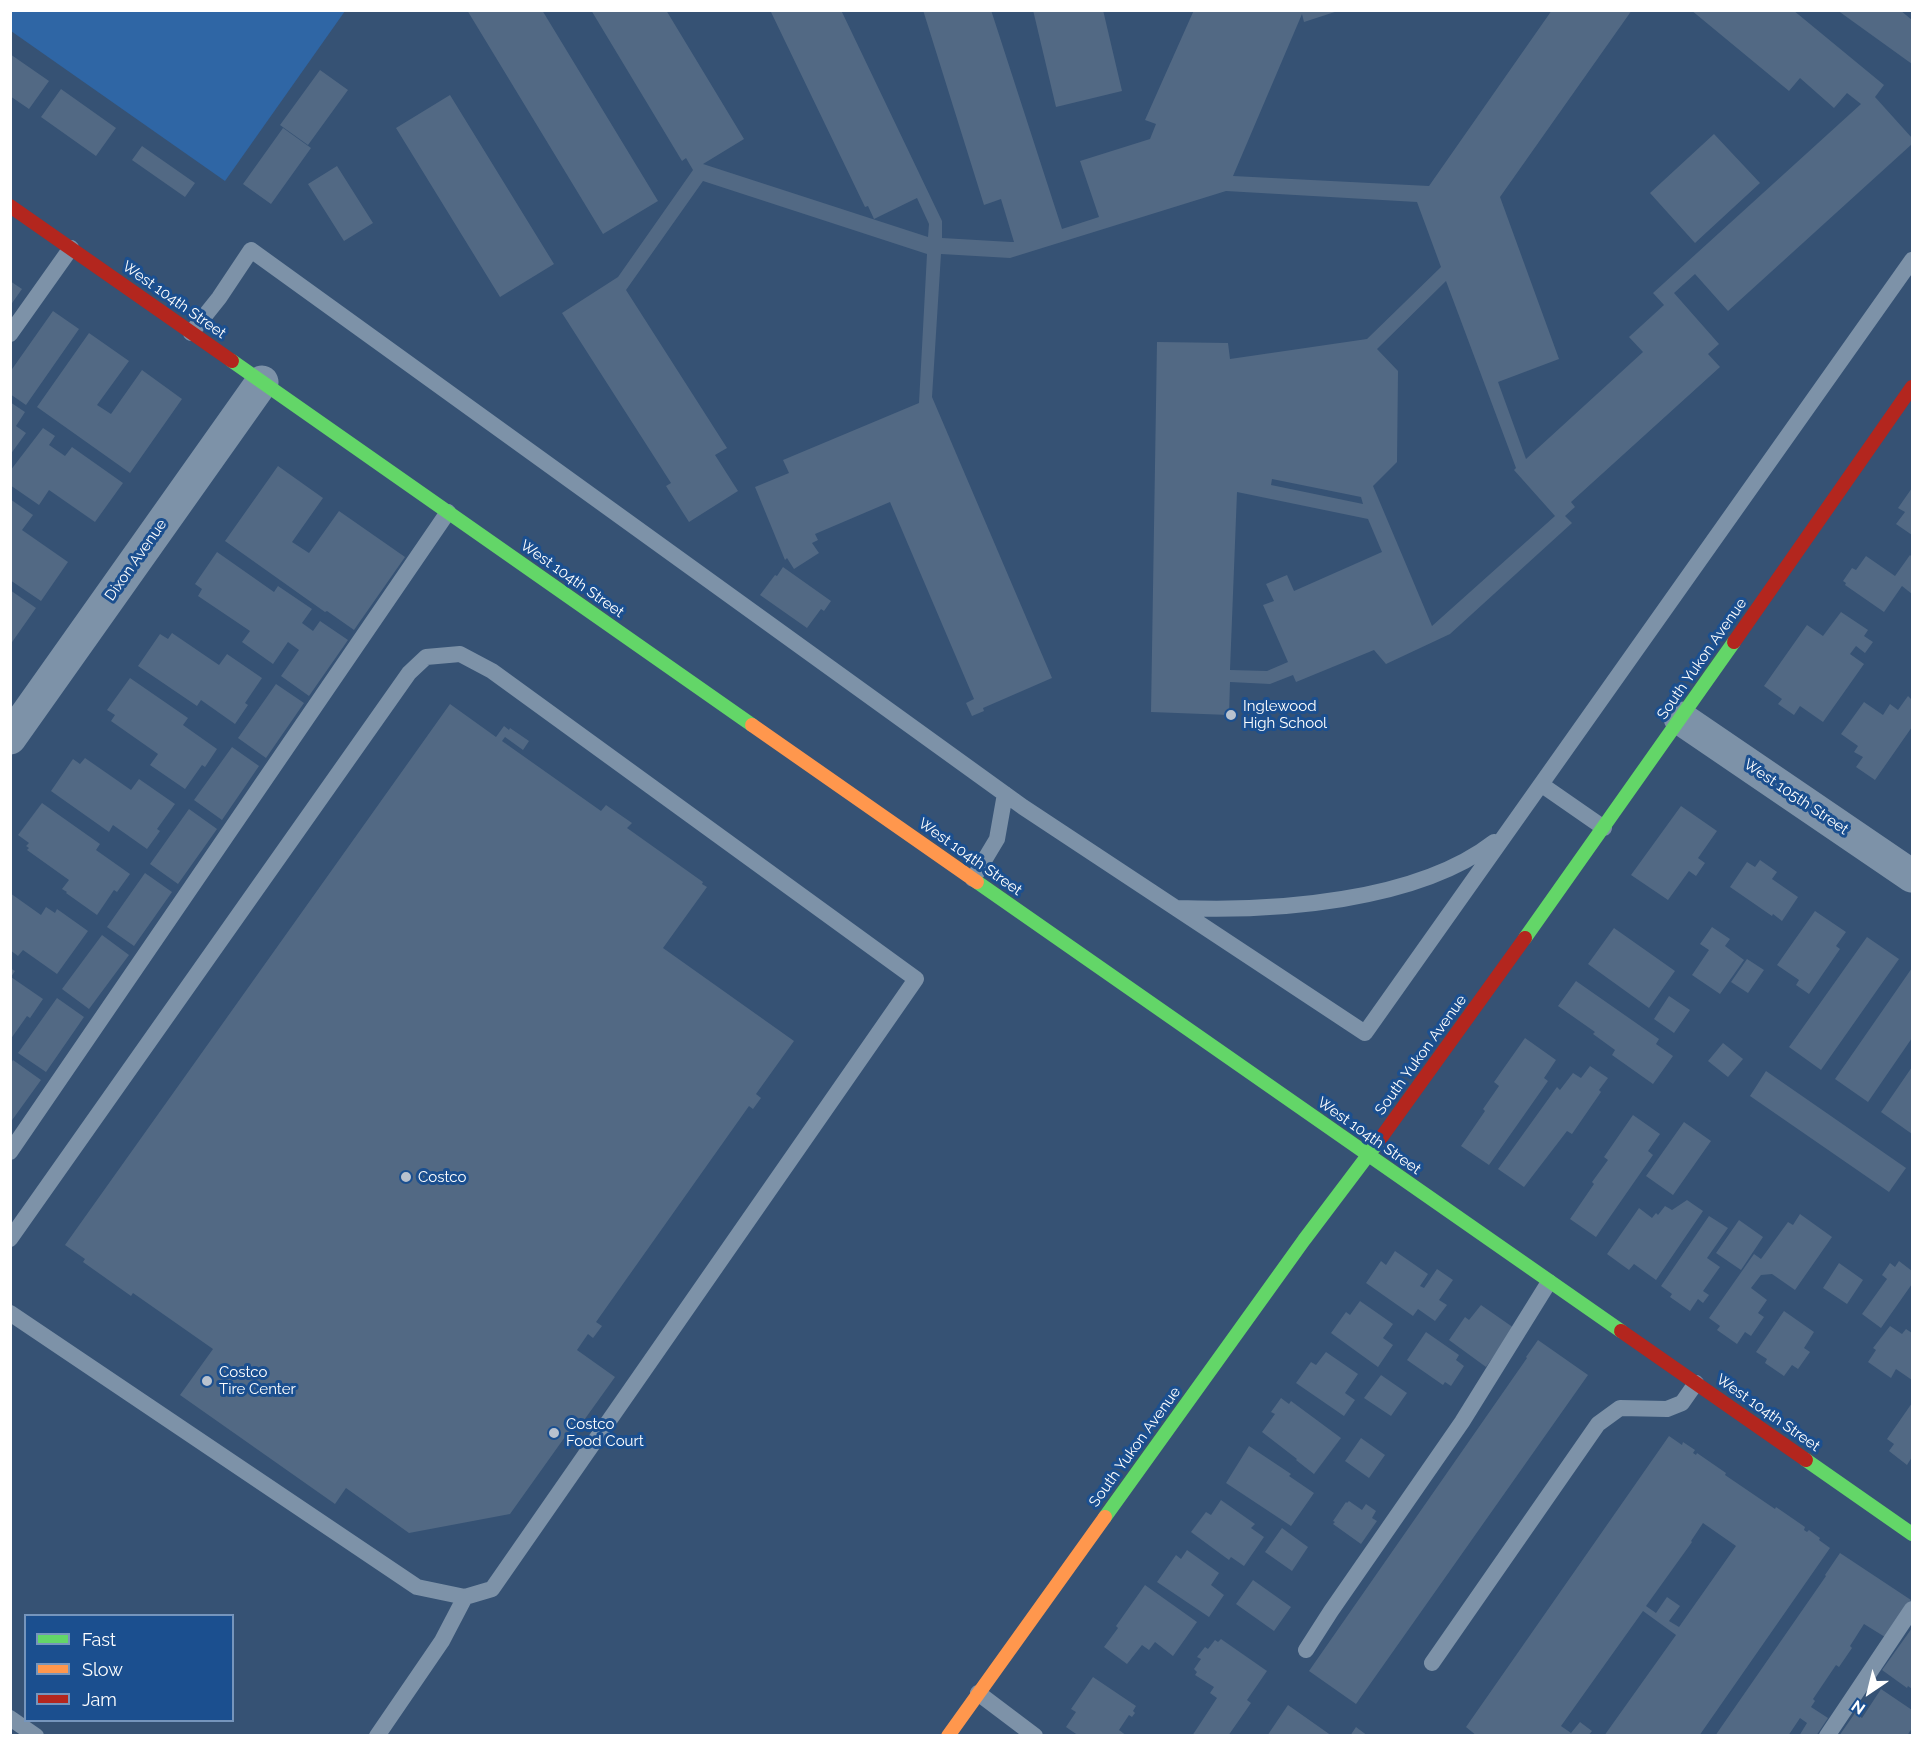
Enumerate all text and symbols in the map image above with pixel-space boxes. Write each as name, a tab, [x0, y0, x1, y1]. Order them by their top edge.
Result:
street label: West 104th Street	[119, 257, 229, 343]
street label: Dixon Avenue	[101, 516, 171, 604]
street label: West 104th Street	[517, 536, 627, 622]
street label: South Yukon Avenue	[1653, 595, 1751, 723]
place label: Inglewood High School	[1243, 697, 1327, 732]
marker: Inglewood High School	[1224, 708, 1238, 722]
street label: West 105th Street	[1740, 755, 1852, 839]
street label: West 104th Street	[915, 814, 1025, 900]
street label: South Yukon Avenue	[1371, 991, 1471, 1119]
street label: West 104th Street	[1314, 1093, 1424, 1179]
place label: Costco	[418, 1168, 466, 1186]
marker: Costco	[399, 1170, 413, 1184]
place label: Costco Tire Center	[219, 1363, 296, 1398]
street label: West 104th Street	[1713, 1370, 1823, 1456]
marker: Costco Tire Center	[200, 1374, 214, 1388]
street label: South Yukon Avenue	[1085, 1383, 1185, 1511]
place label: Costco Food Court	[566, 1415, 644, 1450]
marker: Costco Food Court	[547, 1426, 561, 1440]
legend	[24, 1614, 234, 1722]
text: Fast	[82, 1629, 116, 1650]
text: Slow	[82, 1659, 123, 1680]
north arrow	[1839, 1662, 1899, 1722]
text: Jam	[82, 1689, 117, 1710]
text: N	[1848, 1696, 1869, 1718]

